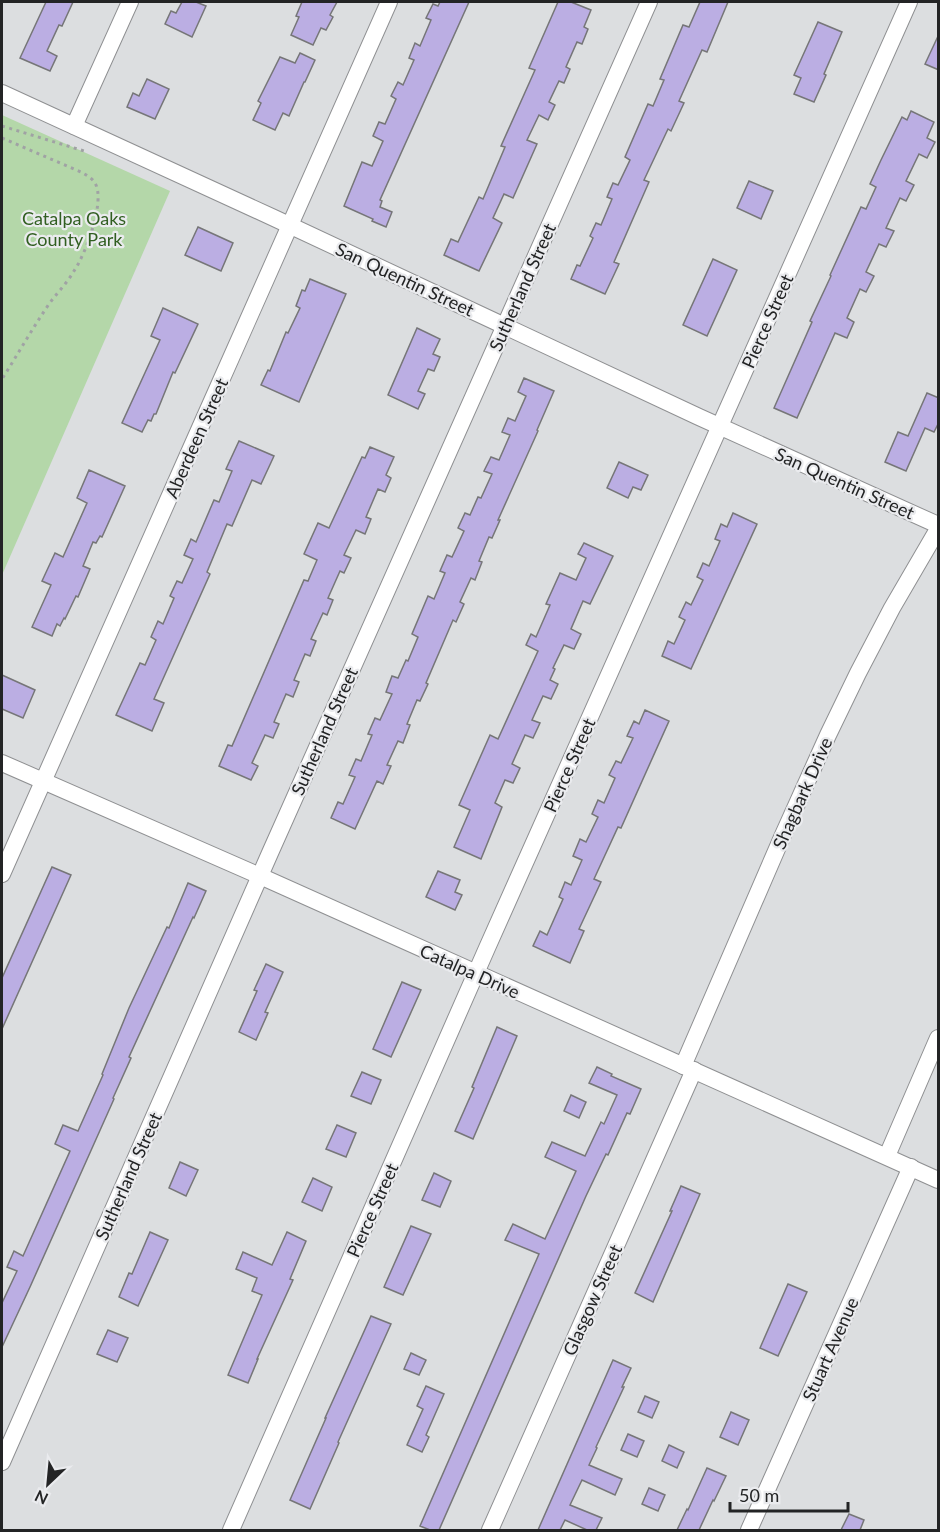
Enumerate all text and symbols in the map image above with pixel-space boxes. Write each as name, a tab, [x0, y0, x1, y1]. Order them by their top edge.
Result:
park label: Catalpa Oaks County Park	[22, 207, 126, 250]
street label: Sutherland Street	[484, 219, 560, 354]
street label: San Quentin Street	[332, 237, 478, 321]
street label: Pierce Street	[736, 270, 798, 371]
street label: Aberdeen Street	[160, 374, 233, 501]
street label: San Quentin Street	[772, 442, 919, 524]
street label: Sutherland Street	[286, 663, 362, 798]
street label: Pierce Street	[538, 714, 600, 815]
street label: Shagbark Drive	[768, 734, 836, 852]
street label: Catalpa Drive	[417, 939, 523, 1003]
street label: Sutherland Street	[90, 1108, 166, 1243]
street label: Pierce Street	[341, 1159, 403, 1260]
street label: Glasgow Street	[558, 1241, 626, 1359]
street label: Stuart Avenue	[797, 1294, 863, 1404]
north arrow	[18, 1454, 78, 1514]
scale bar	[730, 1475, 848, 1513]
text: 50 m	[739, 1484, 779, 1506]
text: N	[32, 1487, 51, 1509]

